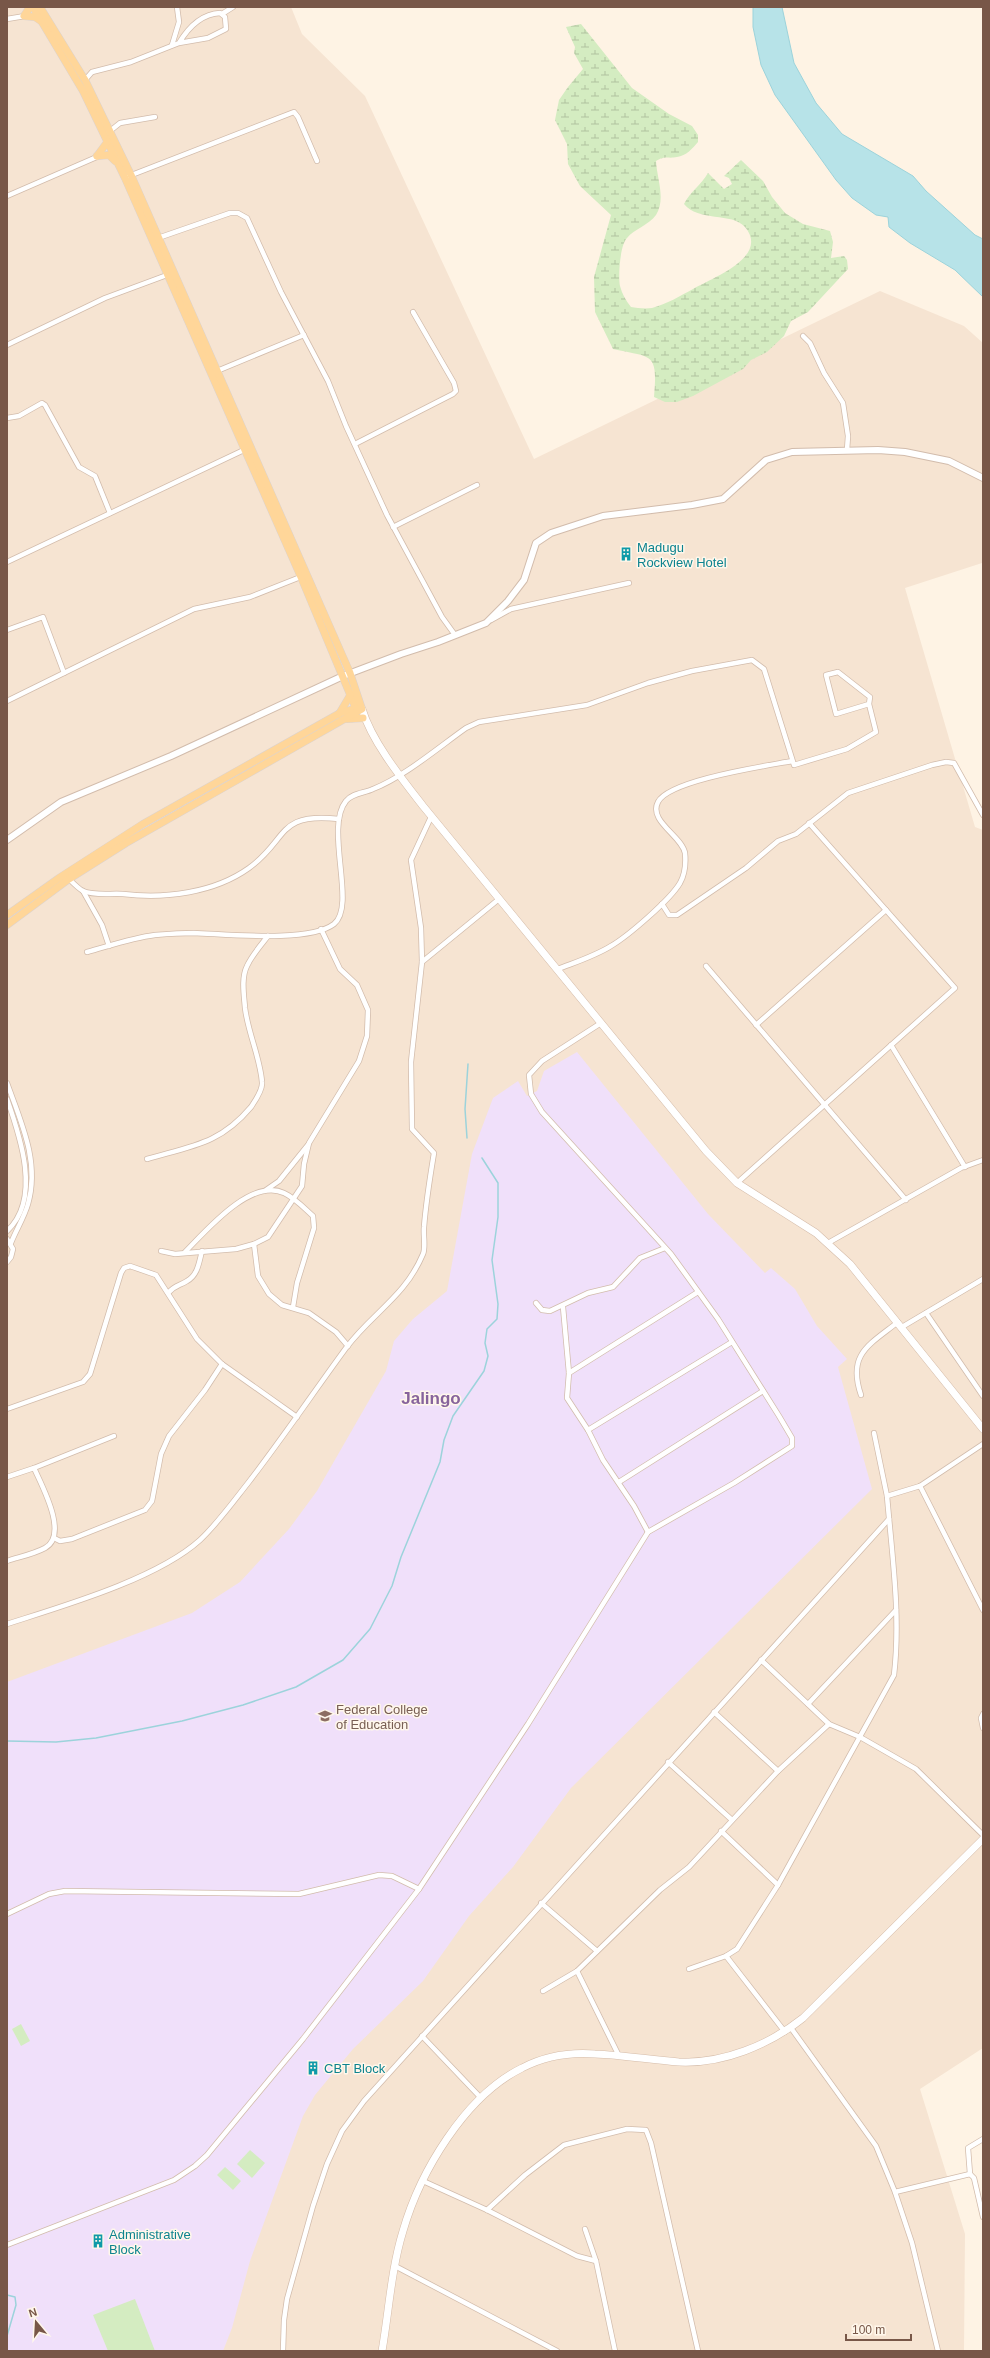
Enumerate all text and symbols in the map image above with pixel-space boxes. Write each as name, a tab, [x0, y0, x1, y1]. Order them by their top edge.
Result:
place label: Madugu Rockview Hotel	[637, 540, 727, 570]
building icon: Madugu Rockview Hotel	[618, 546, 634, 562]
district label: Jalingo	[401, 1389, 461, 1408]
place label: Federal College of Education	[336, 1702, 428, 1732]
school or university icon: Federal College of Education	[317, 1708, 333, 1724]
building icon: CBT Block	[305, 2060, 321, 2076]
place label: CBT Block	[324, 2061, 386, 2076]
place label: Administrative Block	[109, 2227, 191, 2257]
building icon: Administrative Block	[90, 2233, 106, 2249]
north arrow	[16, 2302, 56, 2342]
text: N	[27, 2306, 39, 2319]
scale bar	[846, 2316, 911, 2342]
text: 100 m	[852, 2323, 885, 2337]

